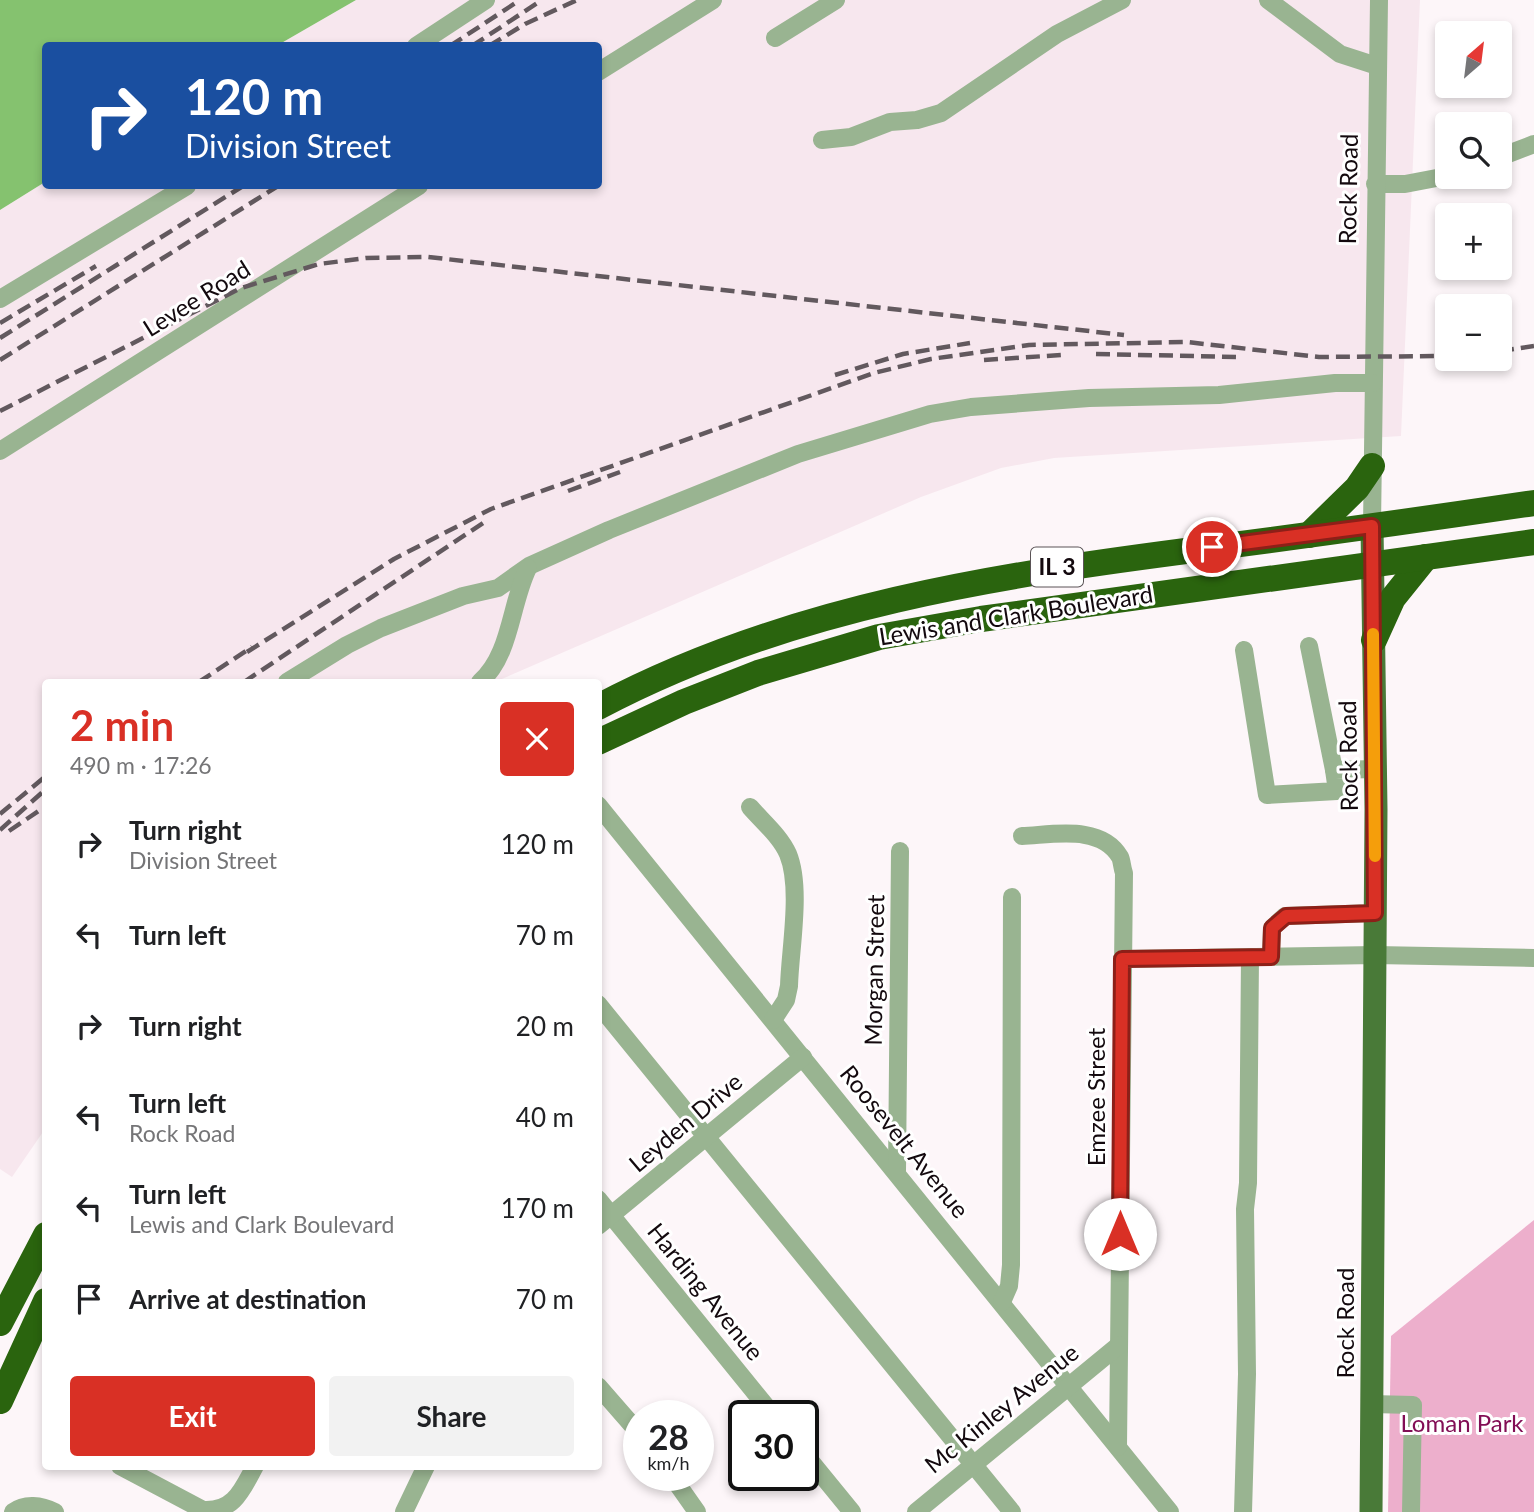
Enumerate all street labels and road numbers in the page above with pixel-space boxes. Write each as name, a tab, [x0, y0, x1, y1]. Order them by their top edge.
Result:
street label: Rock Road	[1332, 133, 1363, 245]
street label: Levee Road	[137, 253, 255, 342]
road number: IL 3	[1031, 548, 1083, 586]
street label: Lewis and Clark Boulevard	[877, 579, 1155, 650]
street label: Rock Road	[1332, 700, 1363, 812]
street label: Morgan Street	[858, 894, 889, 1046]
street label: Emzee Street	[1081, 1027, 1110, 1166]
street label: Roosevelt Avenue	[835, 1059, 976, 1223]
street label: Leyden Drive	[623, 1066, 747, 1178]
street label: Harding Avenue	[642, 1217, 770, 1365]
street label: Rock Road	[1330, 1268, 1359, 1378]
street label: Mc Kinley Avenue	[918, 1337, 1084, 1479]

